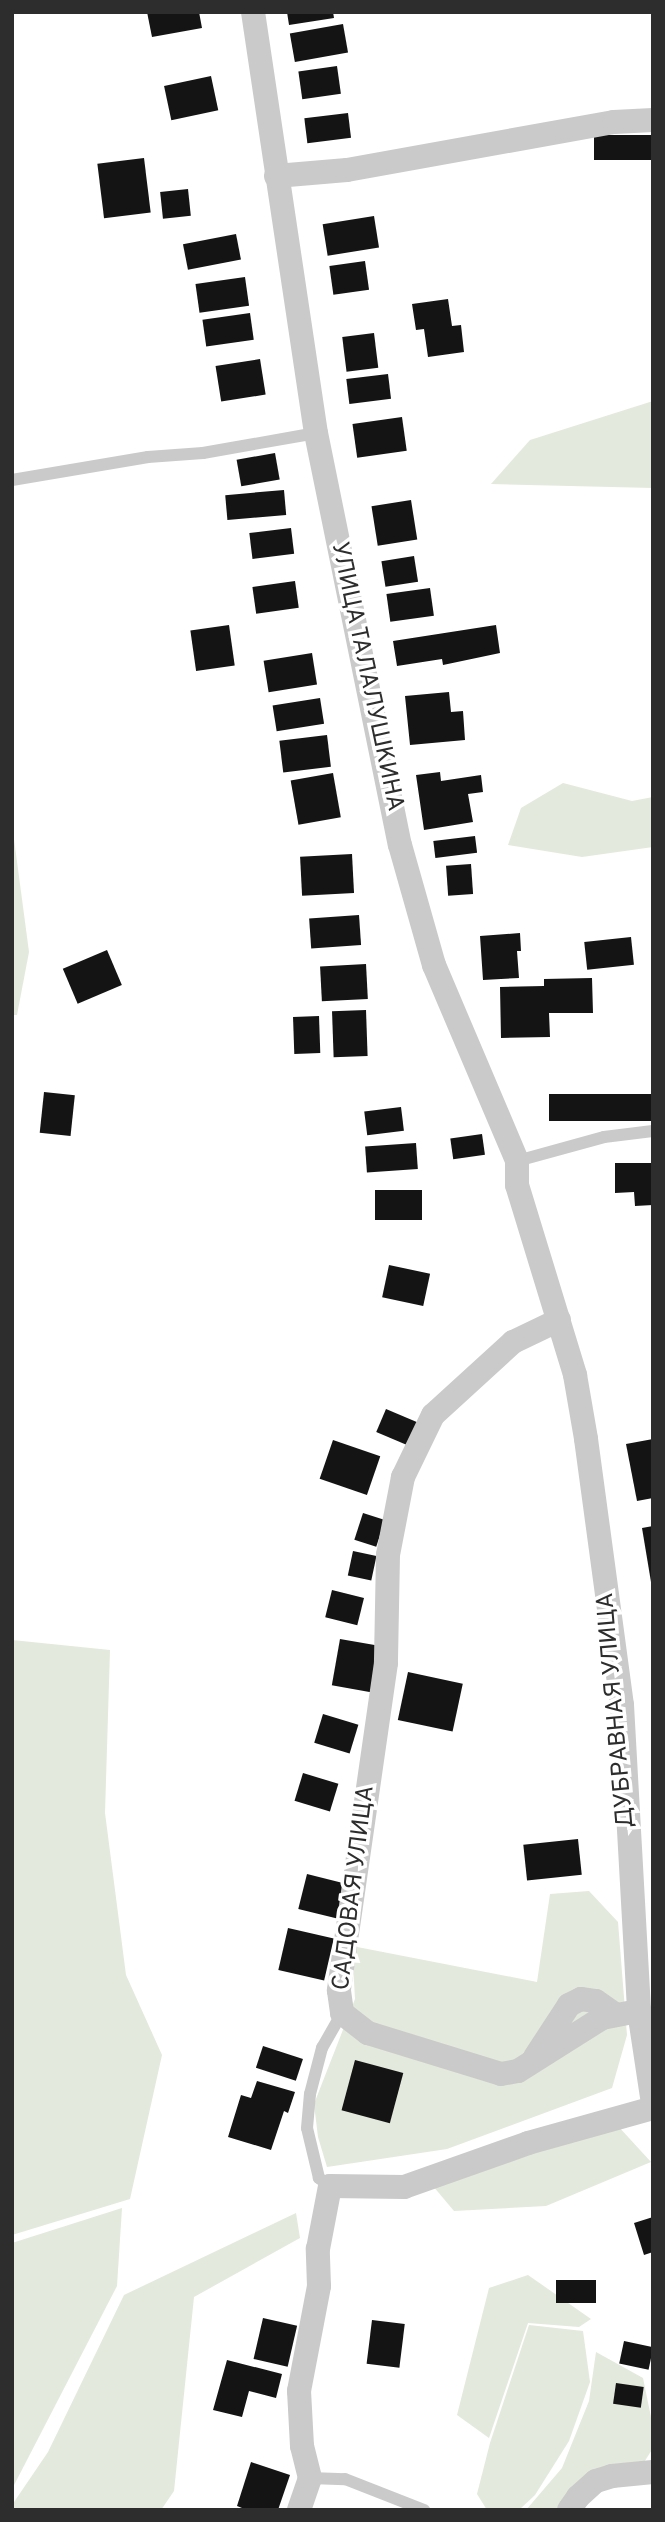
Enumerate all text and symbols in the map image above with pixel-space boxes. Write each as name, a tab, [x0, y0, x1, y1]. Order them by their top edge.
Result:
street label: УЛИЦА ТАЛАЛУШКИНА	[323, 539, 409, 815]
street label: ДУБРАВНАЯ УЛИЦА	[592, 1591, 642, 1829]
street label: САДОВАЯ УЛИЦА	[328, 1784, 382, 1992]

